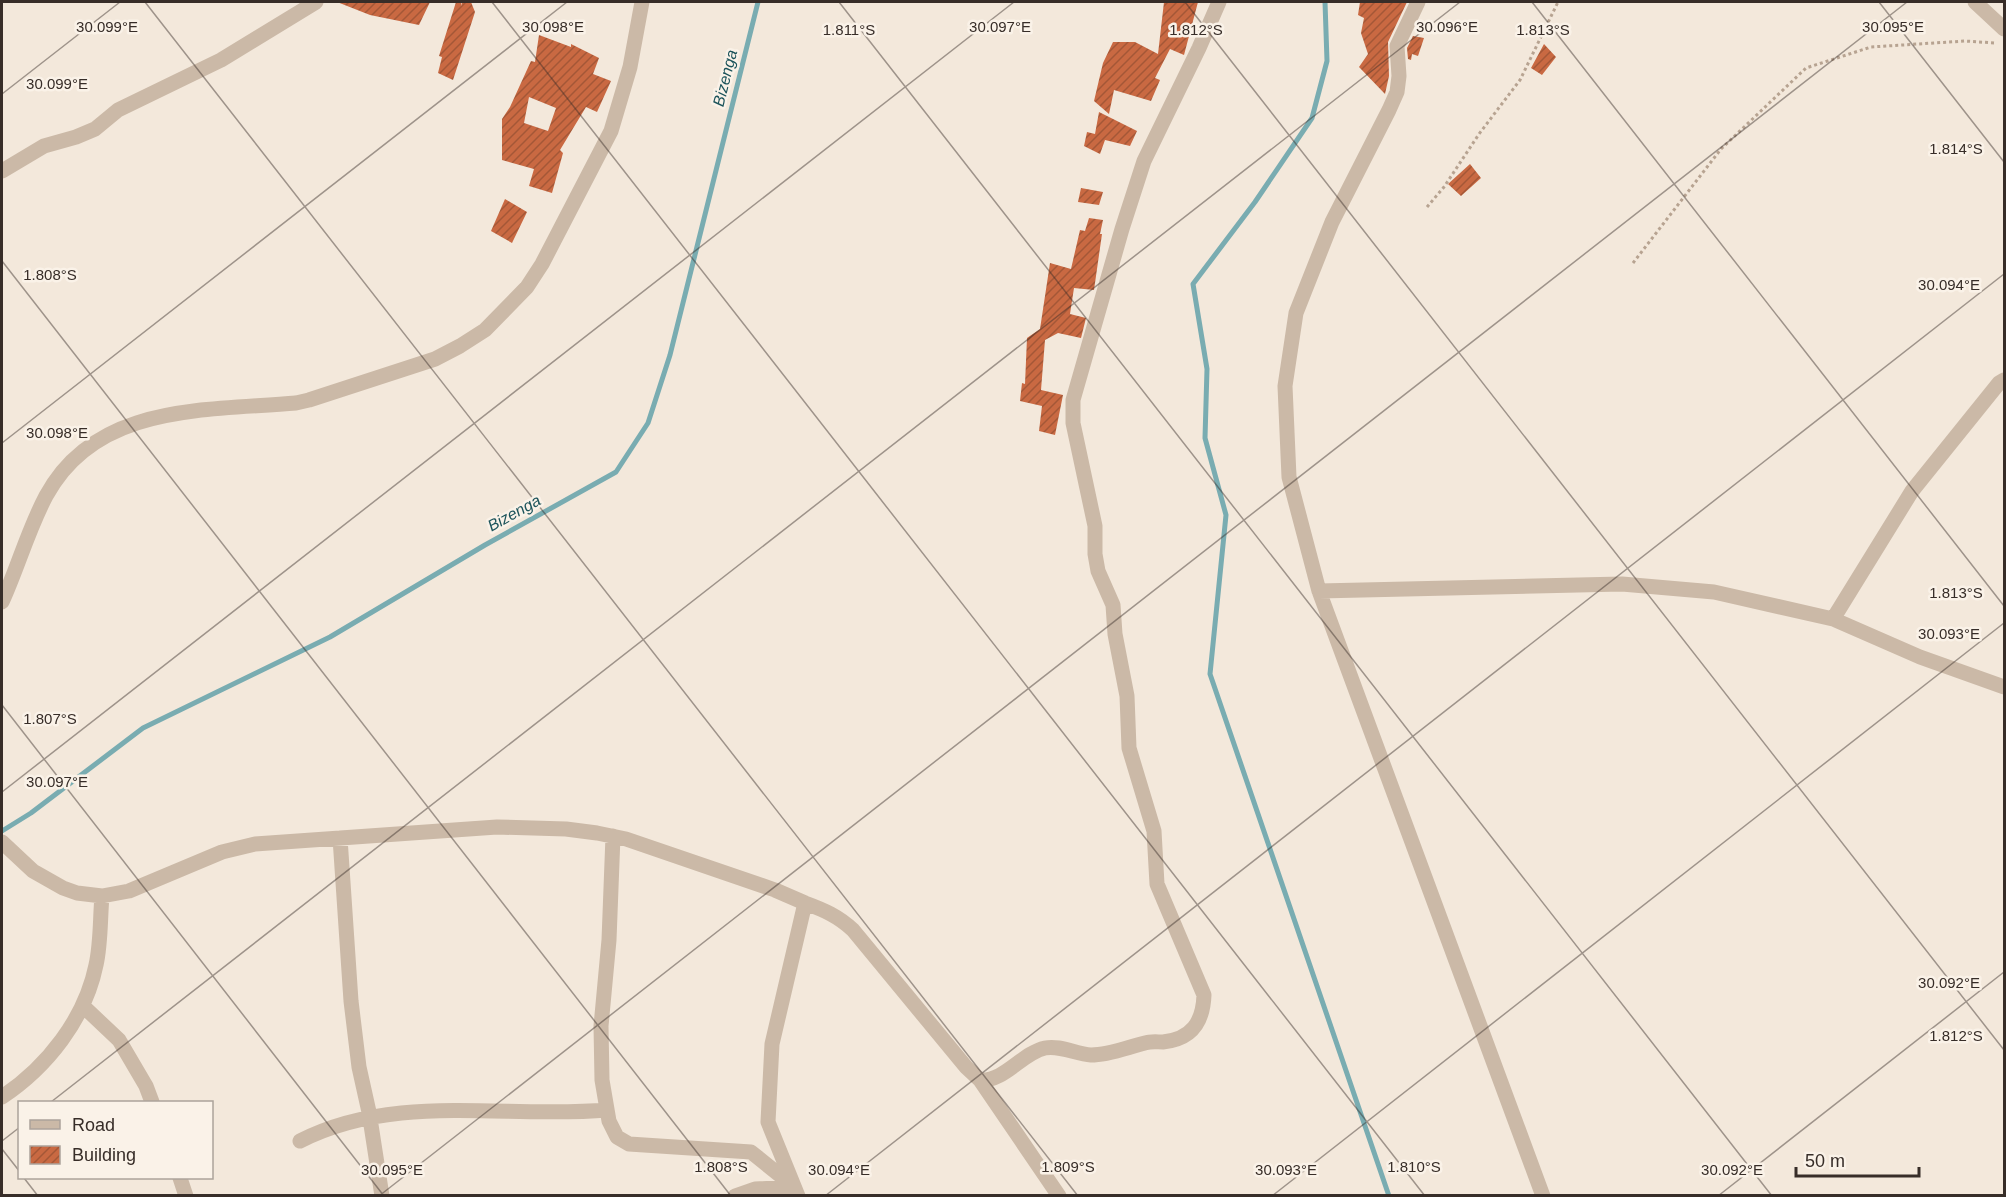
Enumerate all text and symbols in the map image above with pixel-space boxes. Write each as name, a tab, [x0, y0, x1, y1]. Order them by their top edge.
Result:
text: 30.099°E	[76, 18, 138, 35]
text: 30.098°E	[522, 18, 584, 35]
text: 30.097°E	[969, 18, 1031, 35]
text: 30.096°E	[1416, 18, 1478, 35]
text: 30.095°E	[1862, 18, 1924, 35]
text: 1.811°S	[823, 21, 875, 38]
text: 1.812°S	[1169, 21, 1223, 38]
text: 1.813°S	[1516, 21, 1570, 38]
water label: Bizenga	[710, 48, 740, 108]
text: 30.099°E	[26, 75, 88, 92]
text: 1.814°S	[1929, 140, 1983, 157]
text: 1.808°S	[23, 266, 77, 283]
text: 30.094°E	[1918, 276, 1980, 293]
text: 30.098°E	[26, 424, 88, 441]
water label: Bizenga	[485, 492, 543, 534]
text: 1.813°S	[1929, 584, 1983, 601]
text: 30.093°E	[1918, 625, 1980, 642]
text: 1.807°S	[23, 710, 77, 727]
text: 30.097°E	[26, 773, 88, 790]
text: 30.092°E	[1918, 974, 1980, 991]
text: 1.812°S	[1929, 1027, 1983, 1044]
legend	[18, 1101, 213, 1179]
text: Road	[72, 1115, 115, 1135]
scale bar	[1796, 1140, 1919, 1178]
text: Building	[72, 1145, 136, 1165]
text: 50 m	[1805, 1151, 1845, 1171]
text: 1.808°S	[694, 1158, 748, 1175]
text: 1.809°S	[1041, 1158, 1095, 1175]
text: 1.810°S	[1387, 1158, 1441, 1175]
text: 30.095°E	[361, 1161, 423, 1178]
text: 30.094°E	[808, 1161, 870, 1178]
text: 30.093°E	[1255, 1161, 1317, 1178]
text: 30.092°E	[1701, 1161, 1763, 1178]

